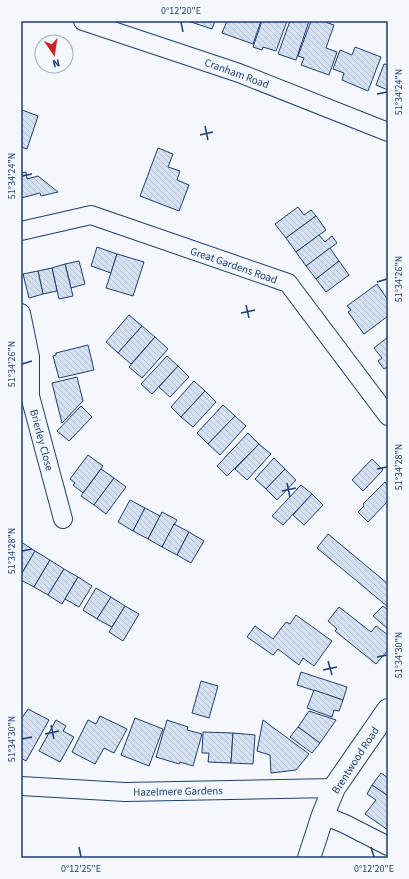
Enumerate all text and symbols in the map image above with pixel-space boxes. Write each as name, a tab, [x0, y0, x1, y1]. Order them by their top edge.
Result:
text: 0°12'20"E	[161, 4, 201, 18]
north arrow	[34, 34, 74, 74]
text: N	[51, 55, 61, 71]
street label: Cranham Road	[202, 55, 271, 92]
text: 51°34'24"N	[392, 69, 406, 115]
text: 51°34'24"N	[5, 153, 19, 199]
street label: Great Gardens Road	[188, 244, 279, 287]
text: 51°34'26"N	[392, 256, 406, 302]
text: 51°34'26"N	[5, 341, 19, 387]
street label: Brierley Close	[26, 408, 57, 473]
text: 51°34'28"N	[392, 444, 406, 490]
text: 51°34'28"N	[5, 528, 19, 574]
text: 51°34'30"N	[392, 632, 406, 678]
text: 51°34'30"N	[5, 716, 19, 762]
street label: Brentwood Road	[328, 724, 383, 797]
street label: Hazelmere Gardens	[133, 783, 223, 800]
text: 0°12'25"E	[61, 862, 101, 876]
text: 0°12'20"E	[354, 862, 394, 876]

